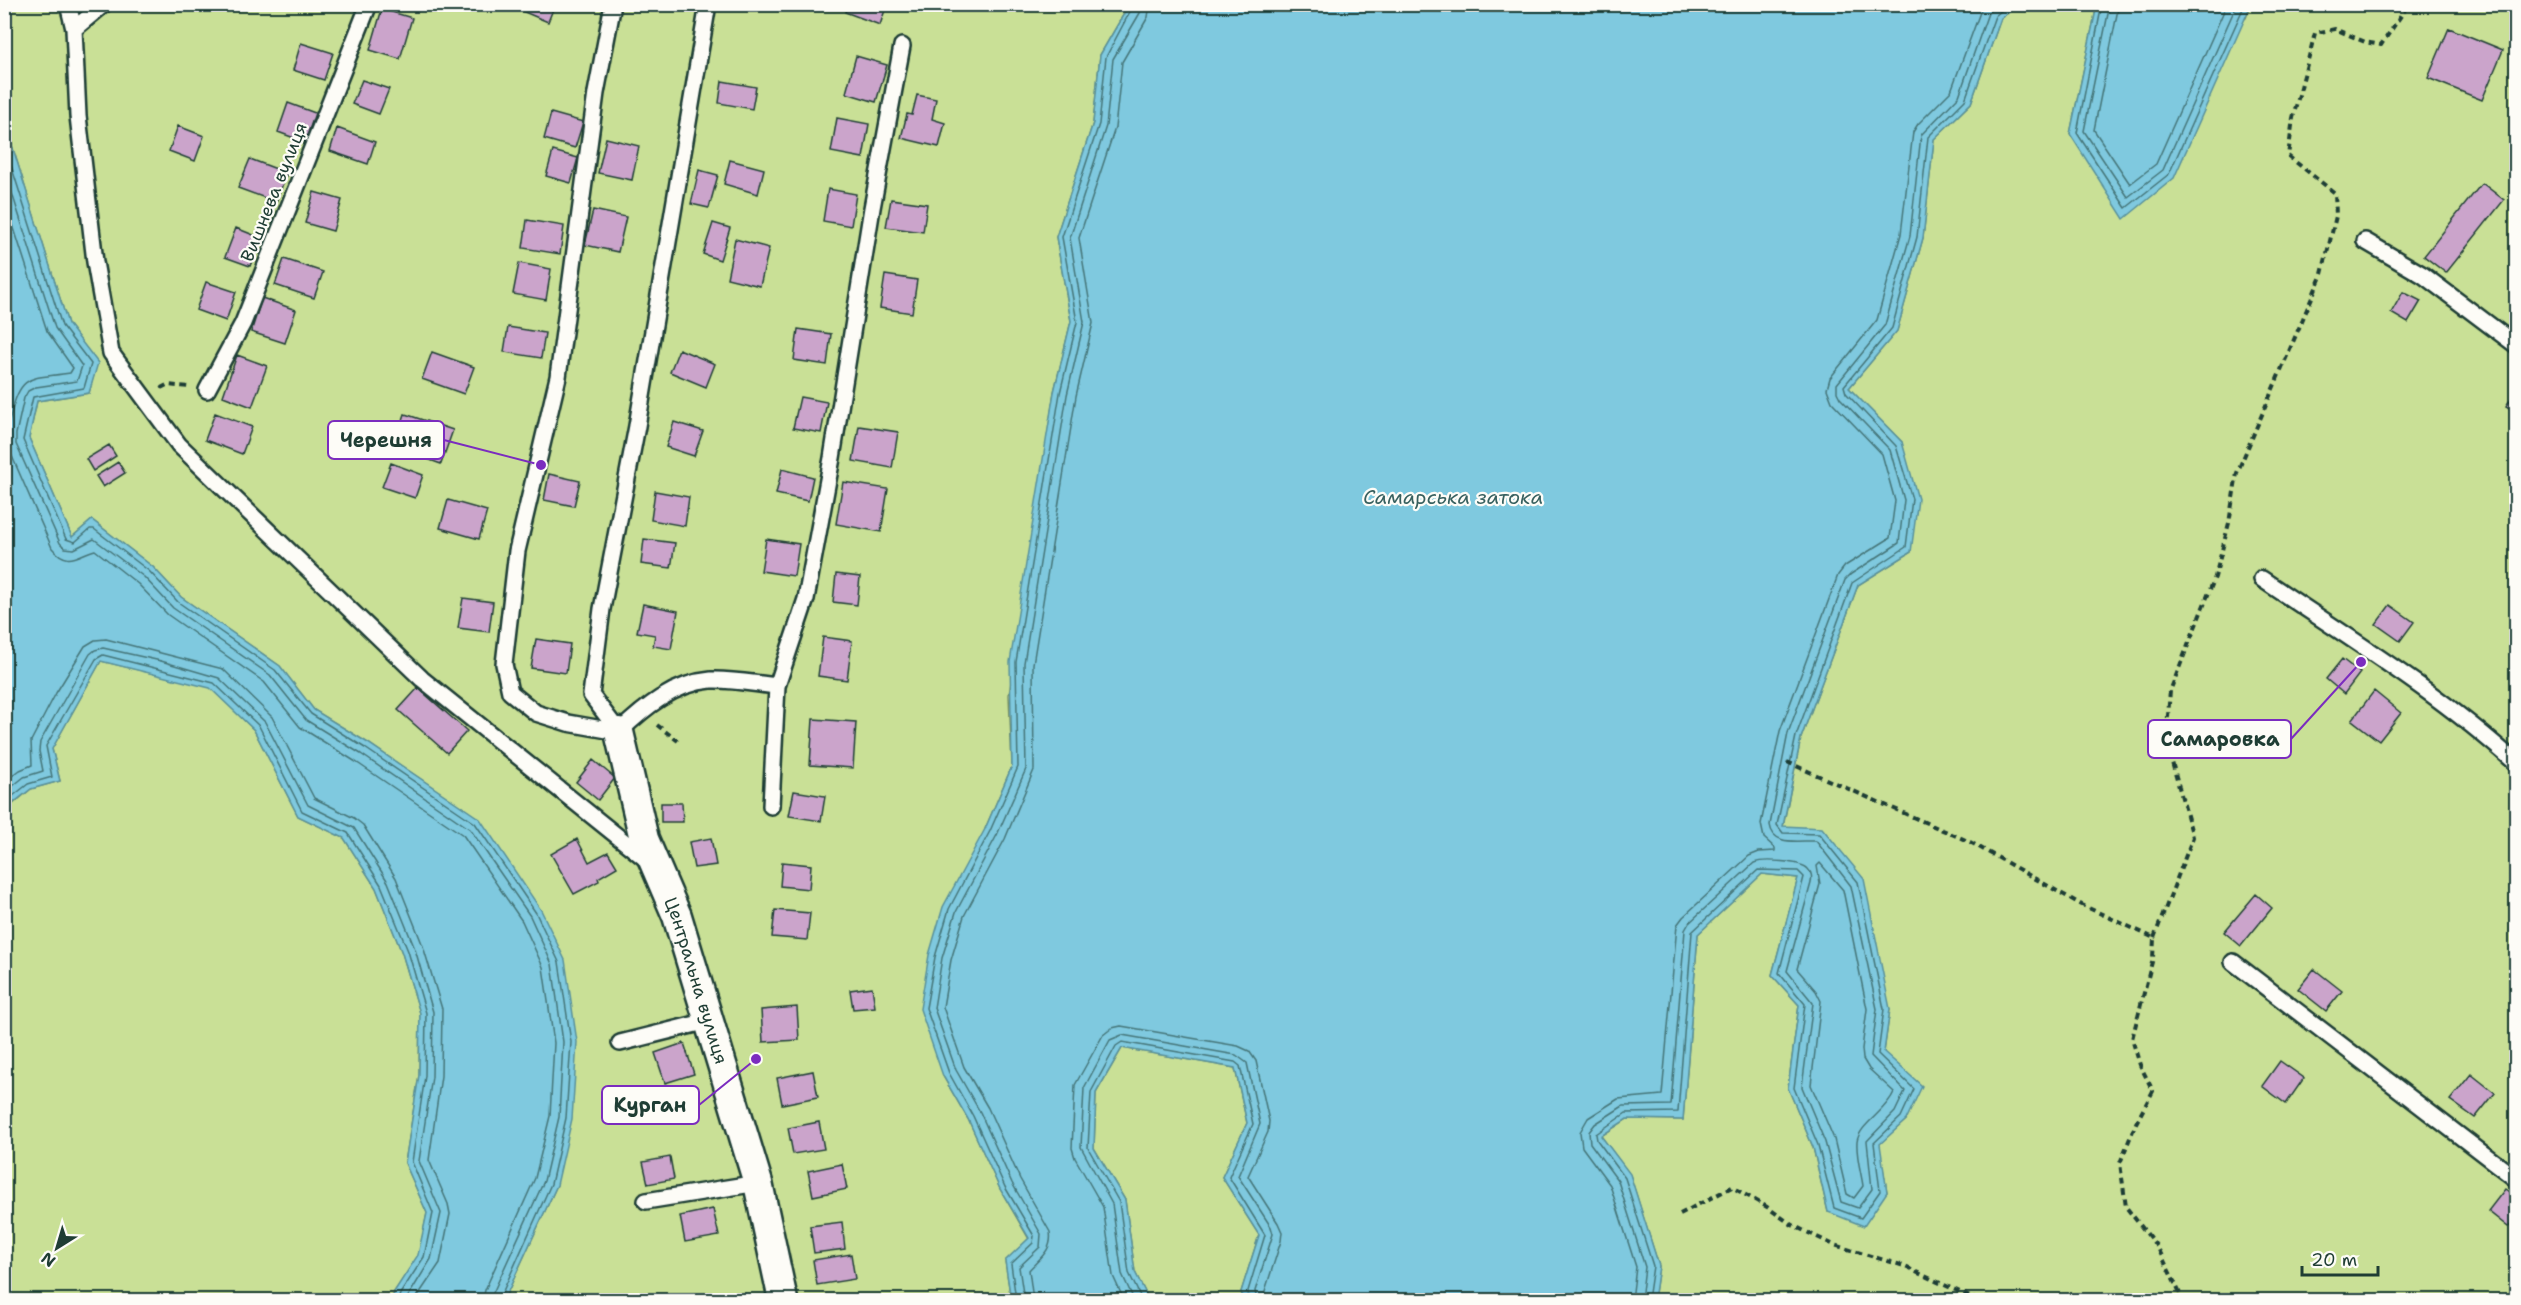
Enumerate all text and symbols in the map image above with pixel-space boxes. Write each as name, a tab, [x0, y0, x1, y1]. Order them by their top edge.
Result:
street label: Вишнева вулиця	[235, 119, 313, 265]
callout: Черешня	[328, 421, 444, 459]
text: Черешня	[340, 427, 432, 453]
water label: Самарська затока	[1363, 484, 1543, 510]
callout: Самаровка	[2148, 720, 2291, 758]
text: Самаровка	[2160, 726, 2280, 752]
street label: Центральна вулиця	[658, 893, 733, 1067]
callout: Курган	[602, 1086, 699, 1124]
text: Курган	[614, 1092, 686, 1118]
north arrow	[27, 1218, 87, 1278]
scale bar	[2302, 1239, 2378, 1277]
text: N	[37, 1247, 60, 1272]
text: 20 m	[2311, 1248, 2357, 1272]

